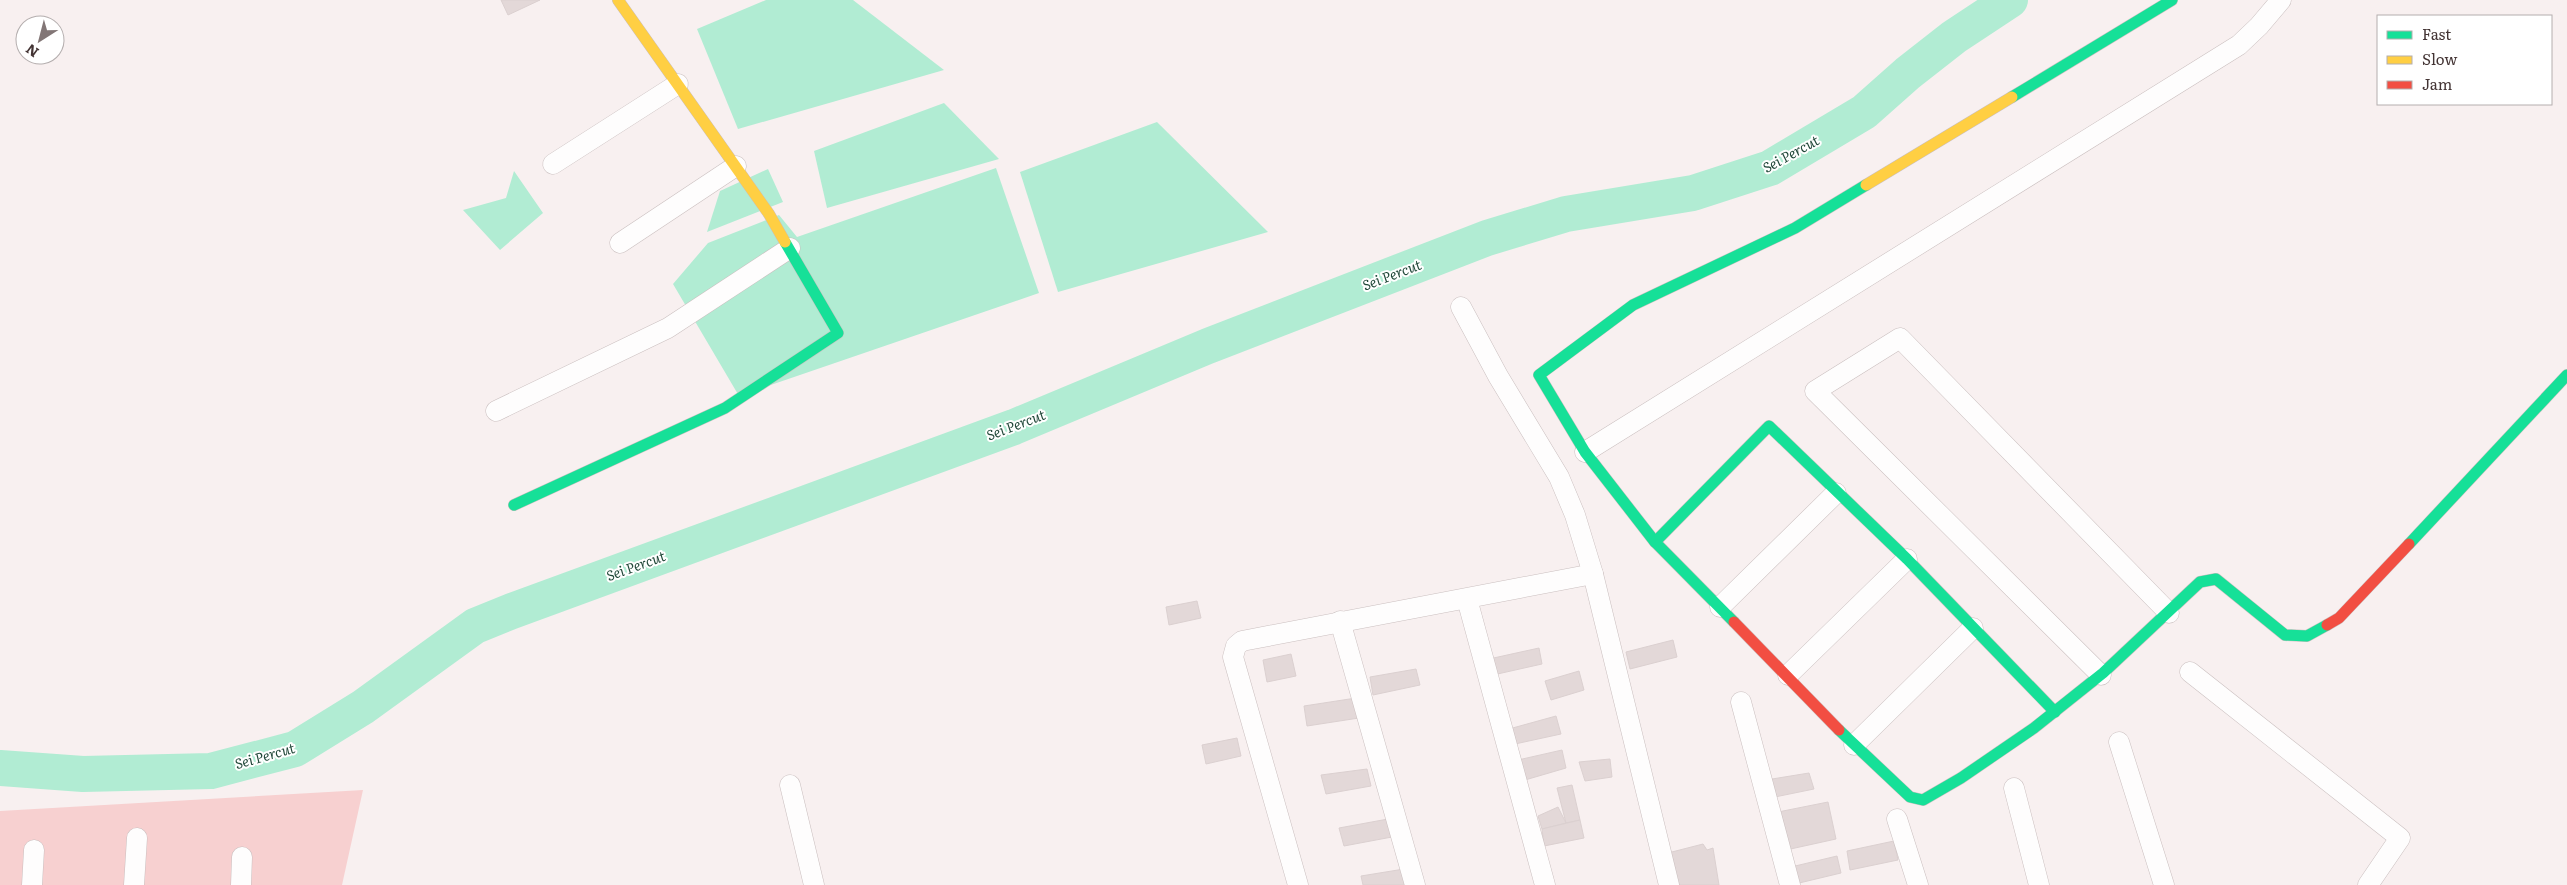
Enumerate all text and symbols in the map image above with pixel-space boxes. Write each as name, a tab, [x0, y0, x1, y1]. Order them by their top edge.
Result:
north arrow	[15, 15, 65, 65]
legend	[2377, 15, 2552, 105]
text: Fast	[2422, 22, 2451, 45]
text: N	[21, 40, 42, 63]
text: Slow	[2422, 47, 2457, 70]
text: Jam	[2422, 72, 2453, 95]
water label: Sei Percut	[1759, 129, 1823, 177]
water label: Sei Percut	[1359, 254, 1424, 294]
water label: Sei Percut	[983, 404, 1048, 444]
water label: Sei Percut	[603, 545, 668, 585]
water label: Sei Percut	[232, 737, 297, 773]

